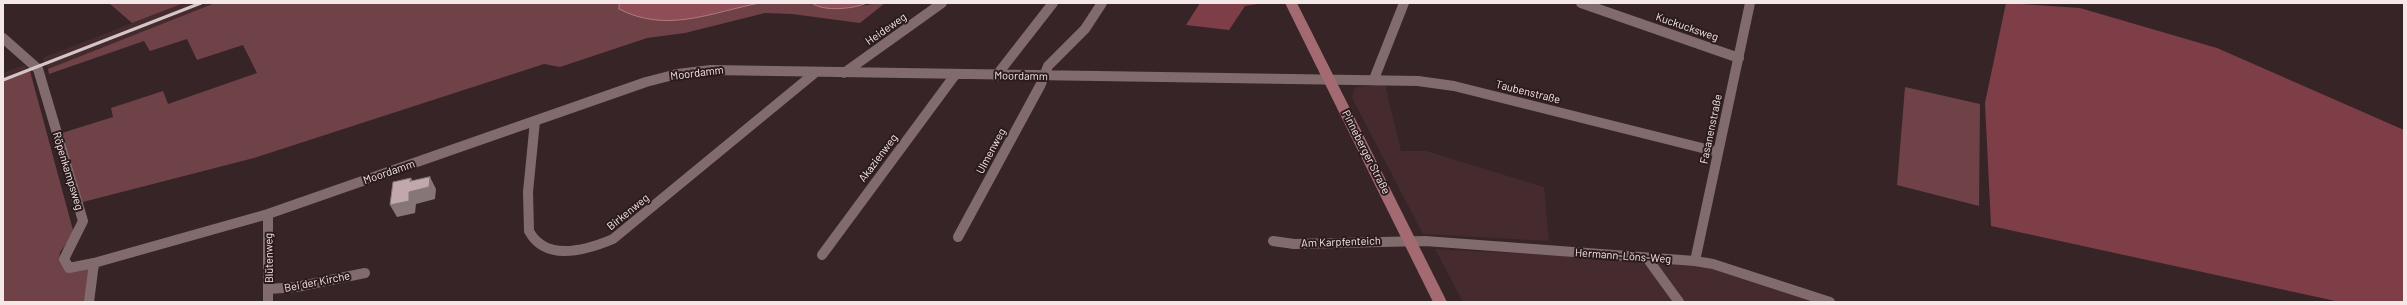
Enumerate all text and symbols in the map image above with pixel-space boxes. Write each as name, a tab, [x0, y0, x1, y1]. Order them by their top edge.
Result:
street label: Heideweg	[863, 10, 909, 48]
street label: Kuckucksweg	[1654, 10, 1720, 44]
street label: Moordamm	[670, 63, 724, 83]
street label: Moordamm	[994, 69, 1048, 83]
street label: Taubenstraße	[1494, 78, 1562, 106]
street label: Fasanenstraße	[1697, 93, 1725, 165]
street label: Pinneberger Straße	[1339, 108, 1393, 196]
street label: Ulmenweg	[973, 126, 1009, 176]
street label: Röpenkampsweg	[50, 130, 86, 212]
street label: Akazienweg	[856, 131, 900, 185]
street label: Moordamm	[361, 157, 417, 187]
street label: Birkenweg	[604, 191, 652, 233]
street label: Blütenweg	[262, 233, 276, 283]
street label: Am Karpfenteich	[1301, 234, 1381, 250]
street label: Hermann-Löns-Weg	[1574, 246, 1672, 266]
street label: Bei der Kirche	[283, 269, 351, 295]

